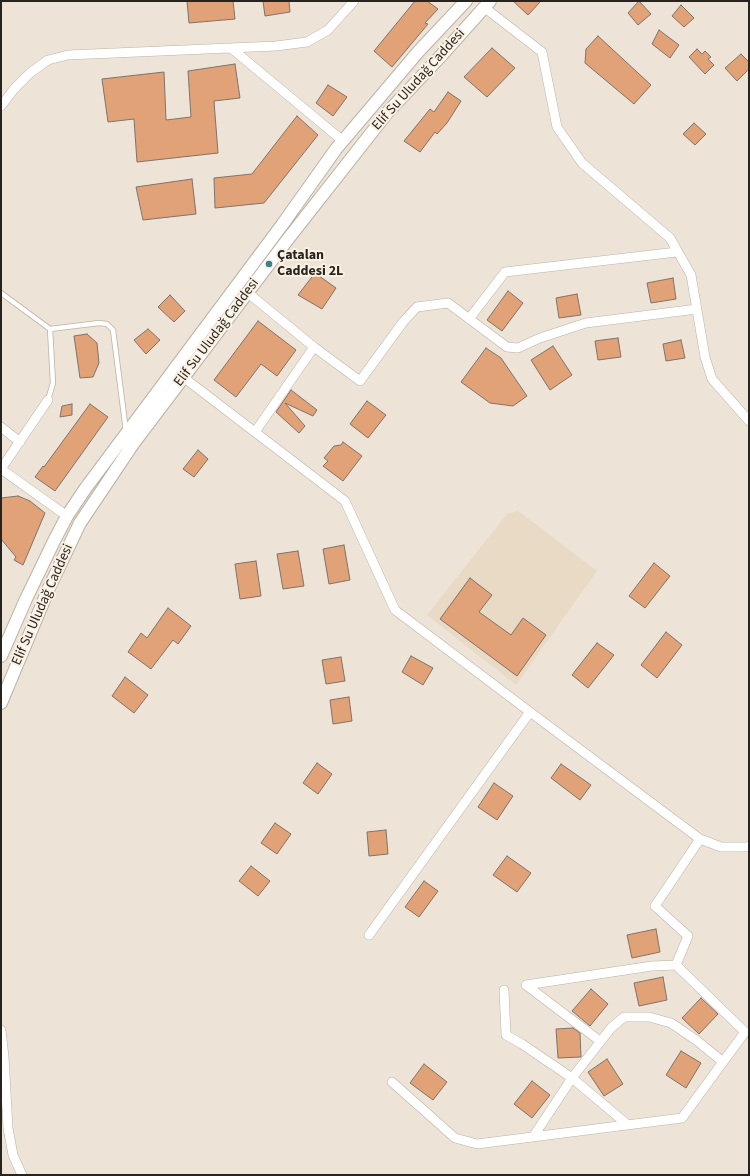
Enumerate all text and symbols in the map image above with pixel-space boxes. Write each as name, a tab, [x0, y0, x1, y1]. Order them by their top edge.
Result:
street label: Elif Su Uludağ Caddesi	[369, 26, 469, 134]
place label: Çatalan Caddesi 2L	[277, 248, 343, 280]
marker: Çatalan Caddesi 2L	[264, 259, 274, 269]
street label: Elif Su Uludağ Caddesi	[171, 276, 263, 390]
street label: Elif Su Uludağ Caddesi	[9, 542, 77, 668]

